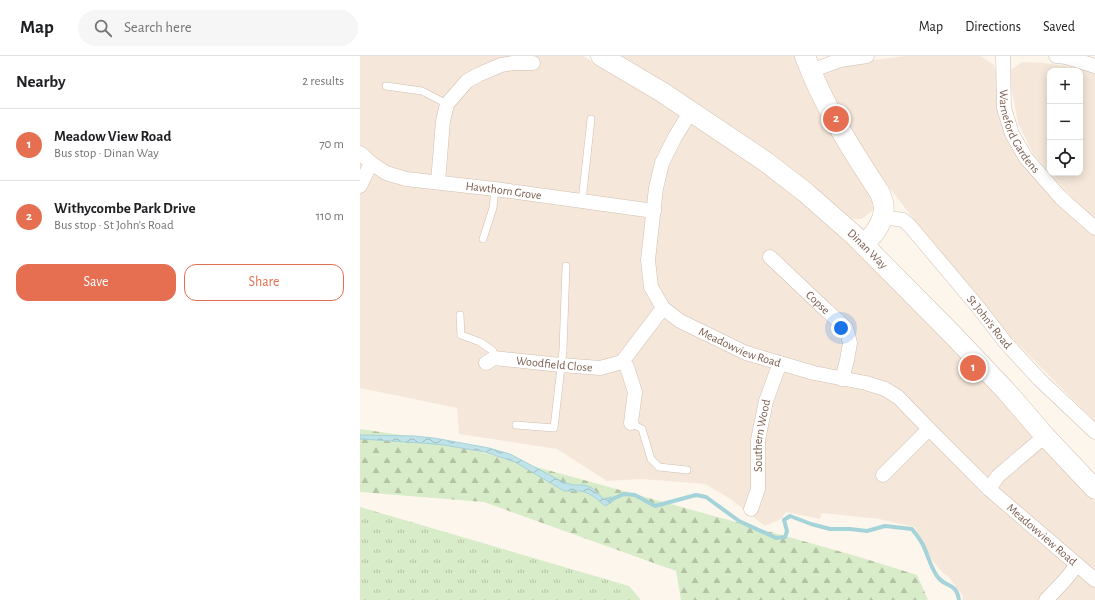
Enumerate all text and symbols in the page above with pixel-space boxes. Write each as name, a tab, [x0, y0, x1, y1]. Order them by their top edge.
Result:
search box	[78, 10, 358, 46]
icon: search	[92, 17, 114, 39]
text: Map	[20, 18, 54, 37]
text: Search here	[124, 20, 192, 35]
text: Map	[919, 20, 943, 34]
text: Directions	[965, 20, 1021, 34]
text: Saved	[1043, 20, 1075, 34]
map controls	[1047, 68, 1083, 176]
button: +	[1047, 68, 1083, 104]
text: Nearby	[16, 73, 66, 90]
text: 2 results	[302, 75, 344, 88]
street label: Warneford Gardens	[998, 89, 1042, 175]
pin: 2	[823, 104, 849, 134]
button: −	[1047, 104, 1083, 140]
text: Meadow View Road	[54, 129, 171, 144]
text: 1	[27, 138, 31, 151]
text: 70 m	[319, 138, 344, 151]
button: locate	[1047, 140, 1083, 176]
text: Bus stop · Dinan Way	[54, 147, 159, 160]
street label: Hawthorn Grove	[465, 180, 542, 201]
text: Withycombe Park Drive	[54, 201, 196, 216]
text: 2	[26, 210, 32, 223]
text: 110 m	[316, 210, 344, 223]
text: Bus stop · St John's Road	[54, 219, 174, 232]
street label: Dinan Way	[845, 227, 890, 272]
button: Save	[16, 264, 176, 301]
button: Share	[184, 264, 344, 301]
street label: Copse	[804, 288, 832, 316]
street label: St John's Road	[965, 293, 1014, 351]
your location	[831, 318, 851, 338]
street label: Meadowview Road	[697, 325, 782, 369]
pin: 1	[960, 353, 986, 383]
street label: Woodfield Close	[515, 354, 593, 373]
street label: Southern Wood	[752, 398, 772, 472]
street label: Meadowview Road	[1005, 501, 1079, 568]

